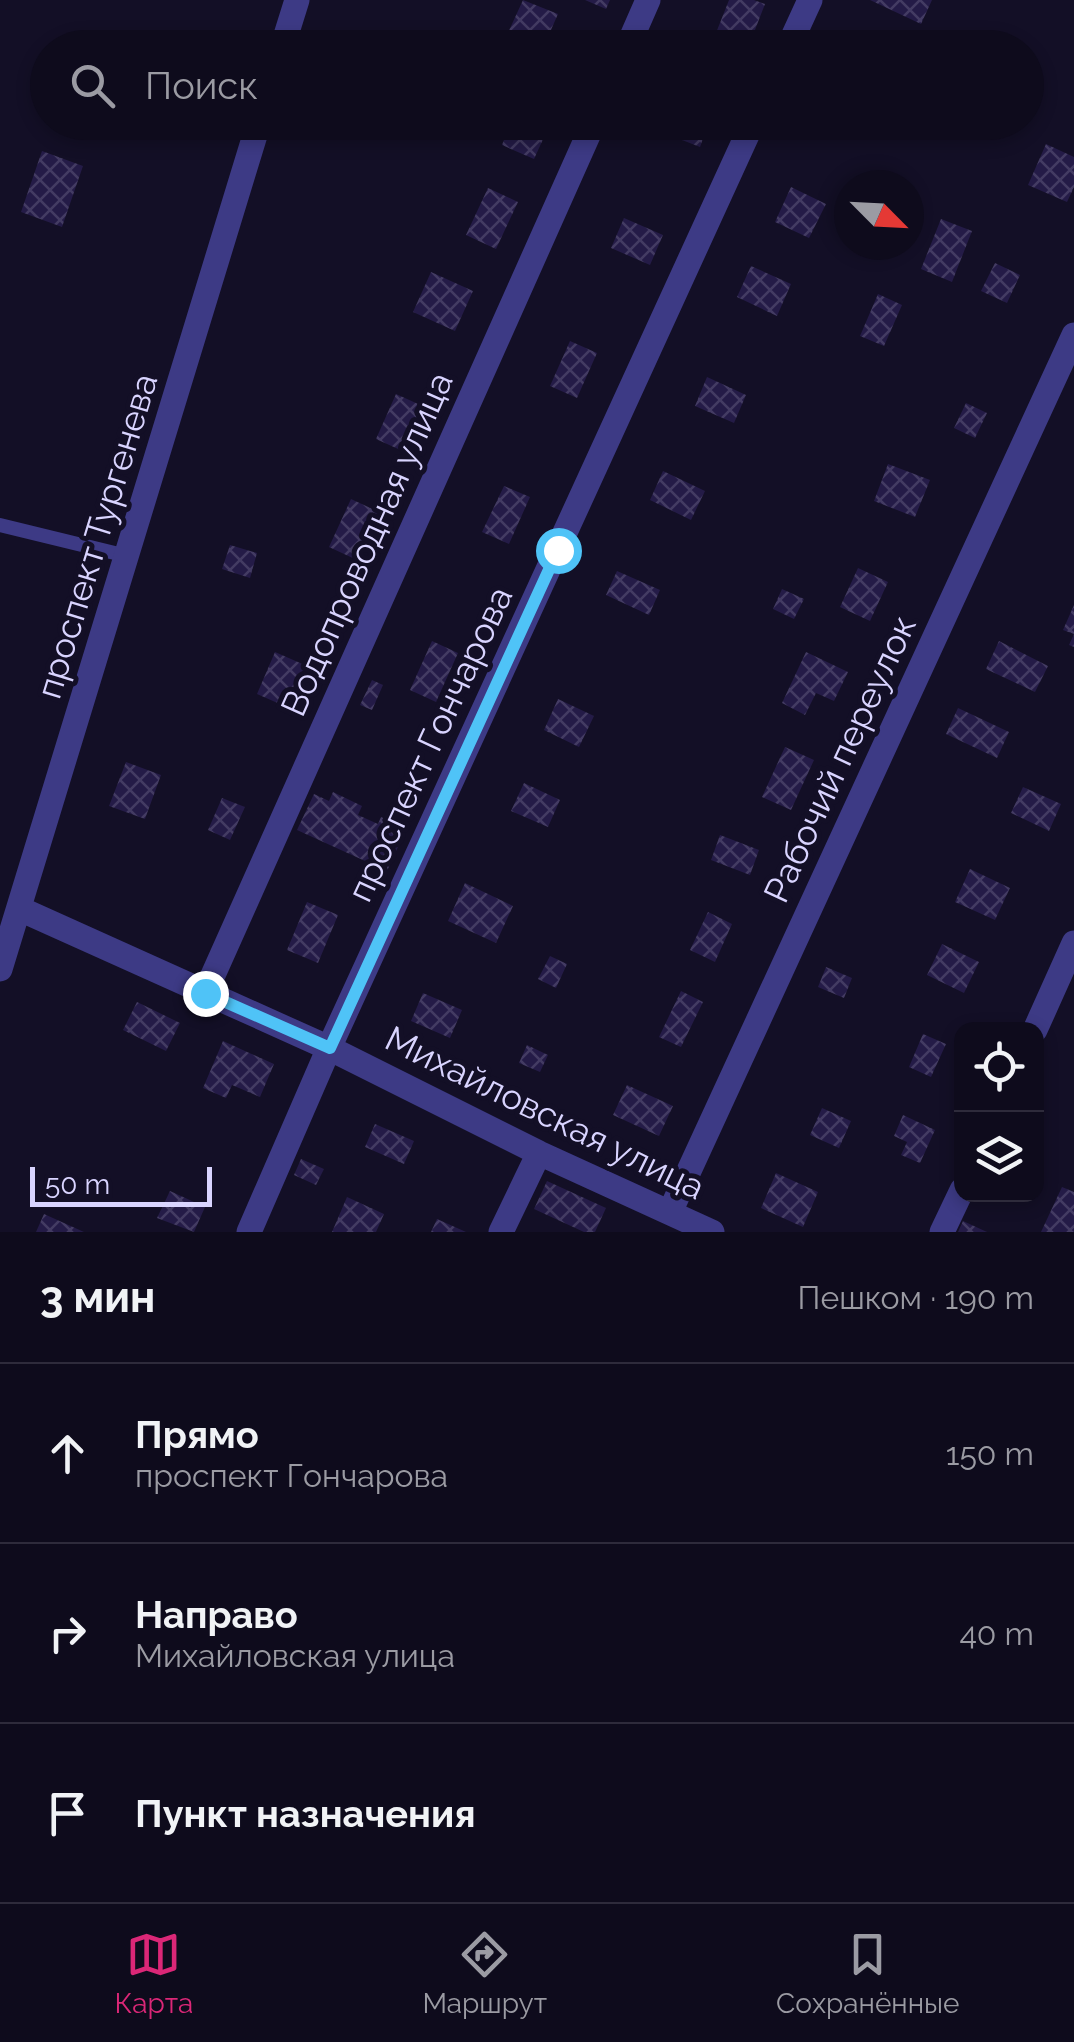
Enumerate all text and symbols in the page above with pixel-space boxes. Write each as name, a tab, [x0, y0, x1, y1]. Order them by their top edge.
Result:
search box	[30, 30, 1044, 140]
icon: search	[65, 58, 120, 113]
text: Поиск	[145, 63, 258, 108]
north arrow	[834, 170, 924, 260]
street label: Водопроводная улица	[272, 366, 461, 722]
street label: проспект Тургенева	[28, 369, 165, 703]
route start	[536, 528, 582, 574]
street label: проспект Гончарова	[339, 580, 520, 908]
street label: Рабочий переулок	[755, 609, 924, 909]
route end	[183, 971, 229, 1017]
street label: Михайловская улица	[379, 1017, 711, 1208]
map controls	[954, 1022, 1044, 1202]
button: locate	[954, 1022, 1044, 1112]
button: layers	[954, 1112, 1044, 1202]
scale bar	[30, 1162, 212, 1206]
text: 50 m	[45, 1168, 110, 1201]
text: 3 мин	[40, 1273, 155, 1322]
text: Пешком · 190 m	[798, 1279, 1034, 1316]
text: Прямо	[135, 1412, 259, 1457]
icon: ahead	[40, 1426, 95, 1481]
text: 150 m	[946, 1435, 1034, 1472]
text: проспект Гончарова	[135, 1457, 448, 1494]
text: Направо	[135, 1592, 298, 1637]
icon: right	[40, 1606, 95, 1661]
text: 40 m	[959, 1615, 1034, 1652]
text: Михайловская улица	[135, 1637, 455, 1674]
icon: arrive	[40, 1786, 95, 1841]
text: Пункт назначения	[135, 1791, 476, 1836]
tab: Карта	[115, 1927, 193, 2020]
tab: Маршрут	[422, 1927, 547, 2020]
tab: Сохранённые	[776, 1927, 959, 2020]

